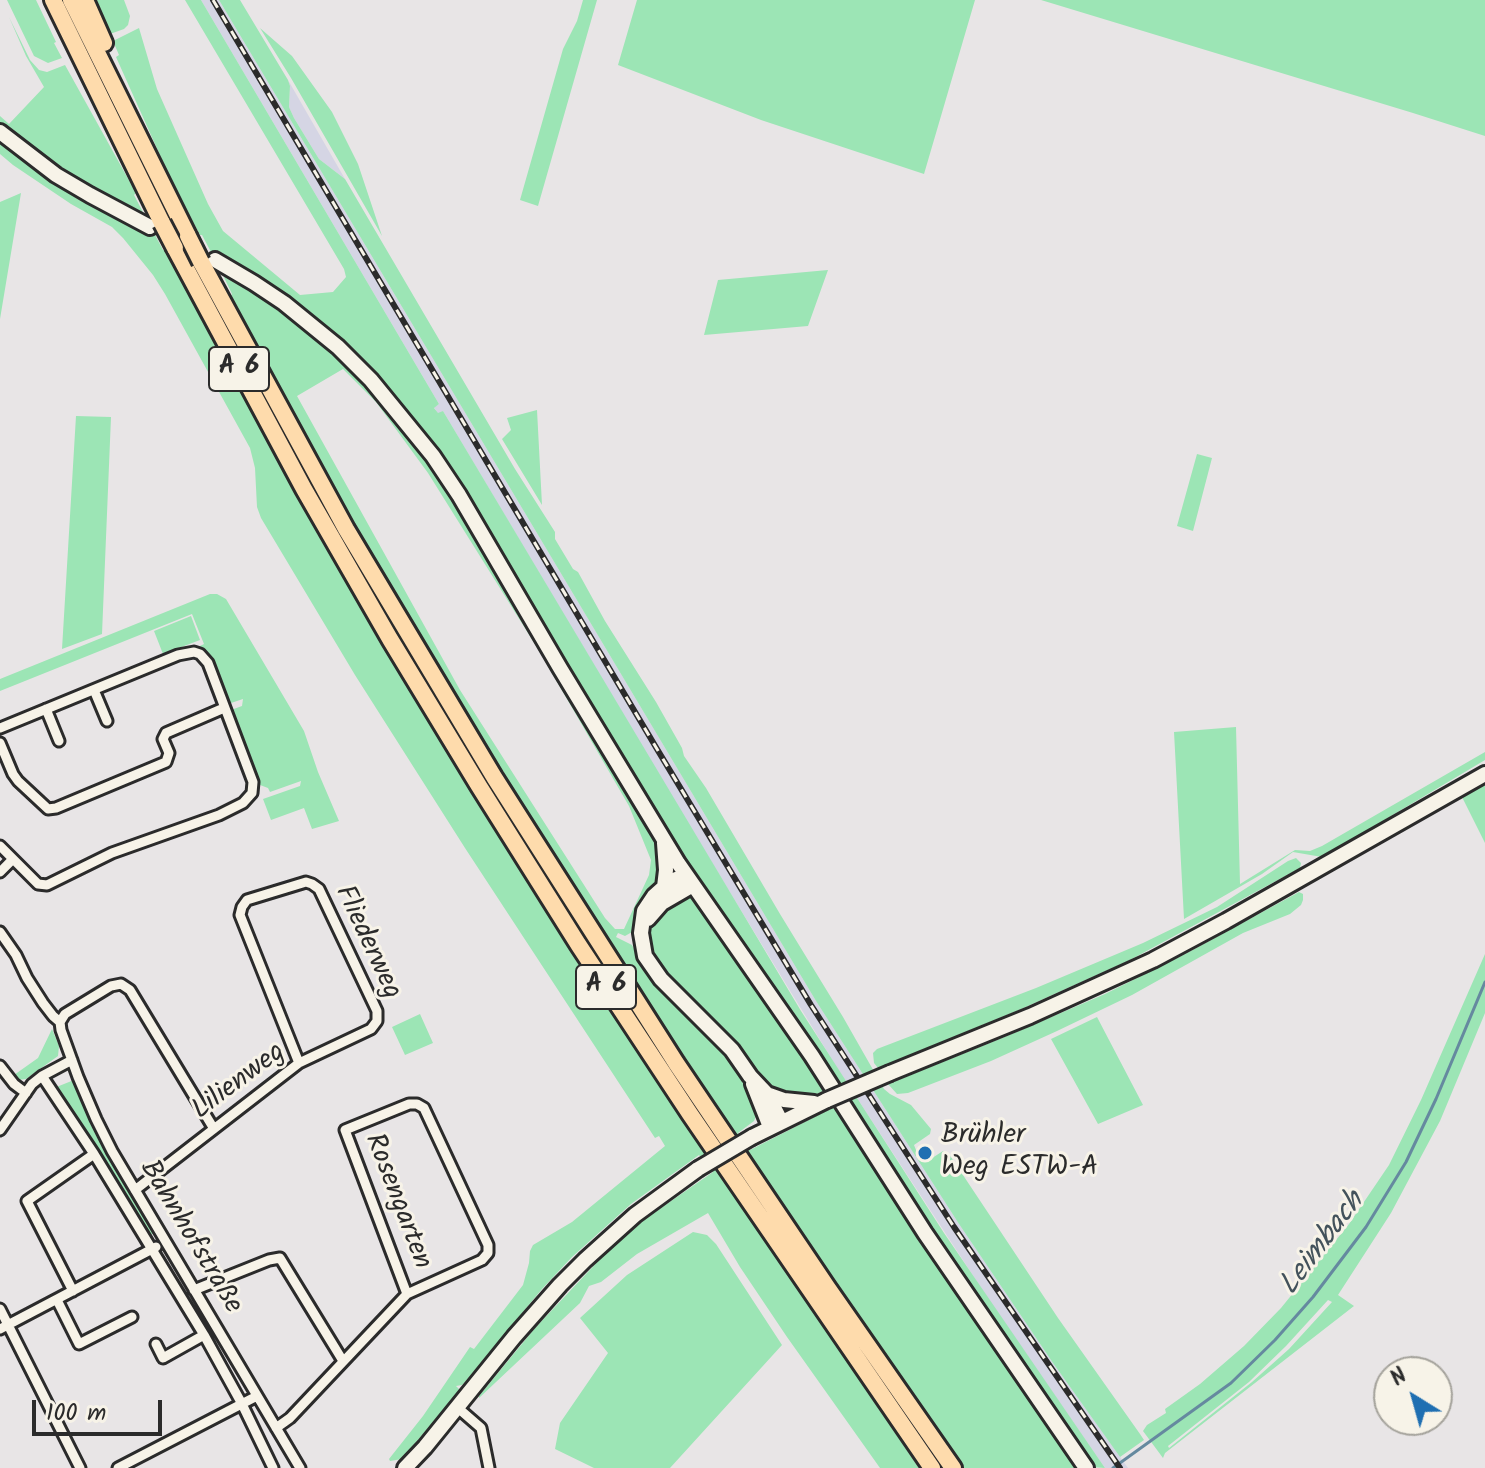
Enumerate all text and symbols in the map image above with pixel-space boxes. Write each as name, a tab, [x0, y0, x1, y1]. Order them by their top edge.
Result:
road number: A 6	[209, 347, 269, 391]
street label: Fliederweg	[325, 881, 407, 1005]
road number: A 6	[576, 965, 636, 1009]
street label: Lilienweg	[187, 1037, 293, 1129]
place label: Brühler Weg ESTW-A	[941, 1120, 1098, 1186]
street label: Rosengarten	[355, 1129, 437, 1275]
marker: Brühler Weg ESTW-A	[916, 1144, 934, 1162]
street label: Bahnhofstraße	[130, 1155, 248, 1321]
water label: Leimbach	[1273, 1186, 1375, 1304]
north arrow	[1373, 1356, 1453, 1436]
text: N	[1383, 1360, 1416, 1396]
scale bar	[36, 1384, 166, 1434]
text: 100 m	[46, 1394, 106, 1433]

